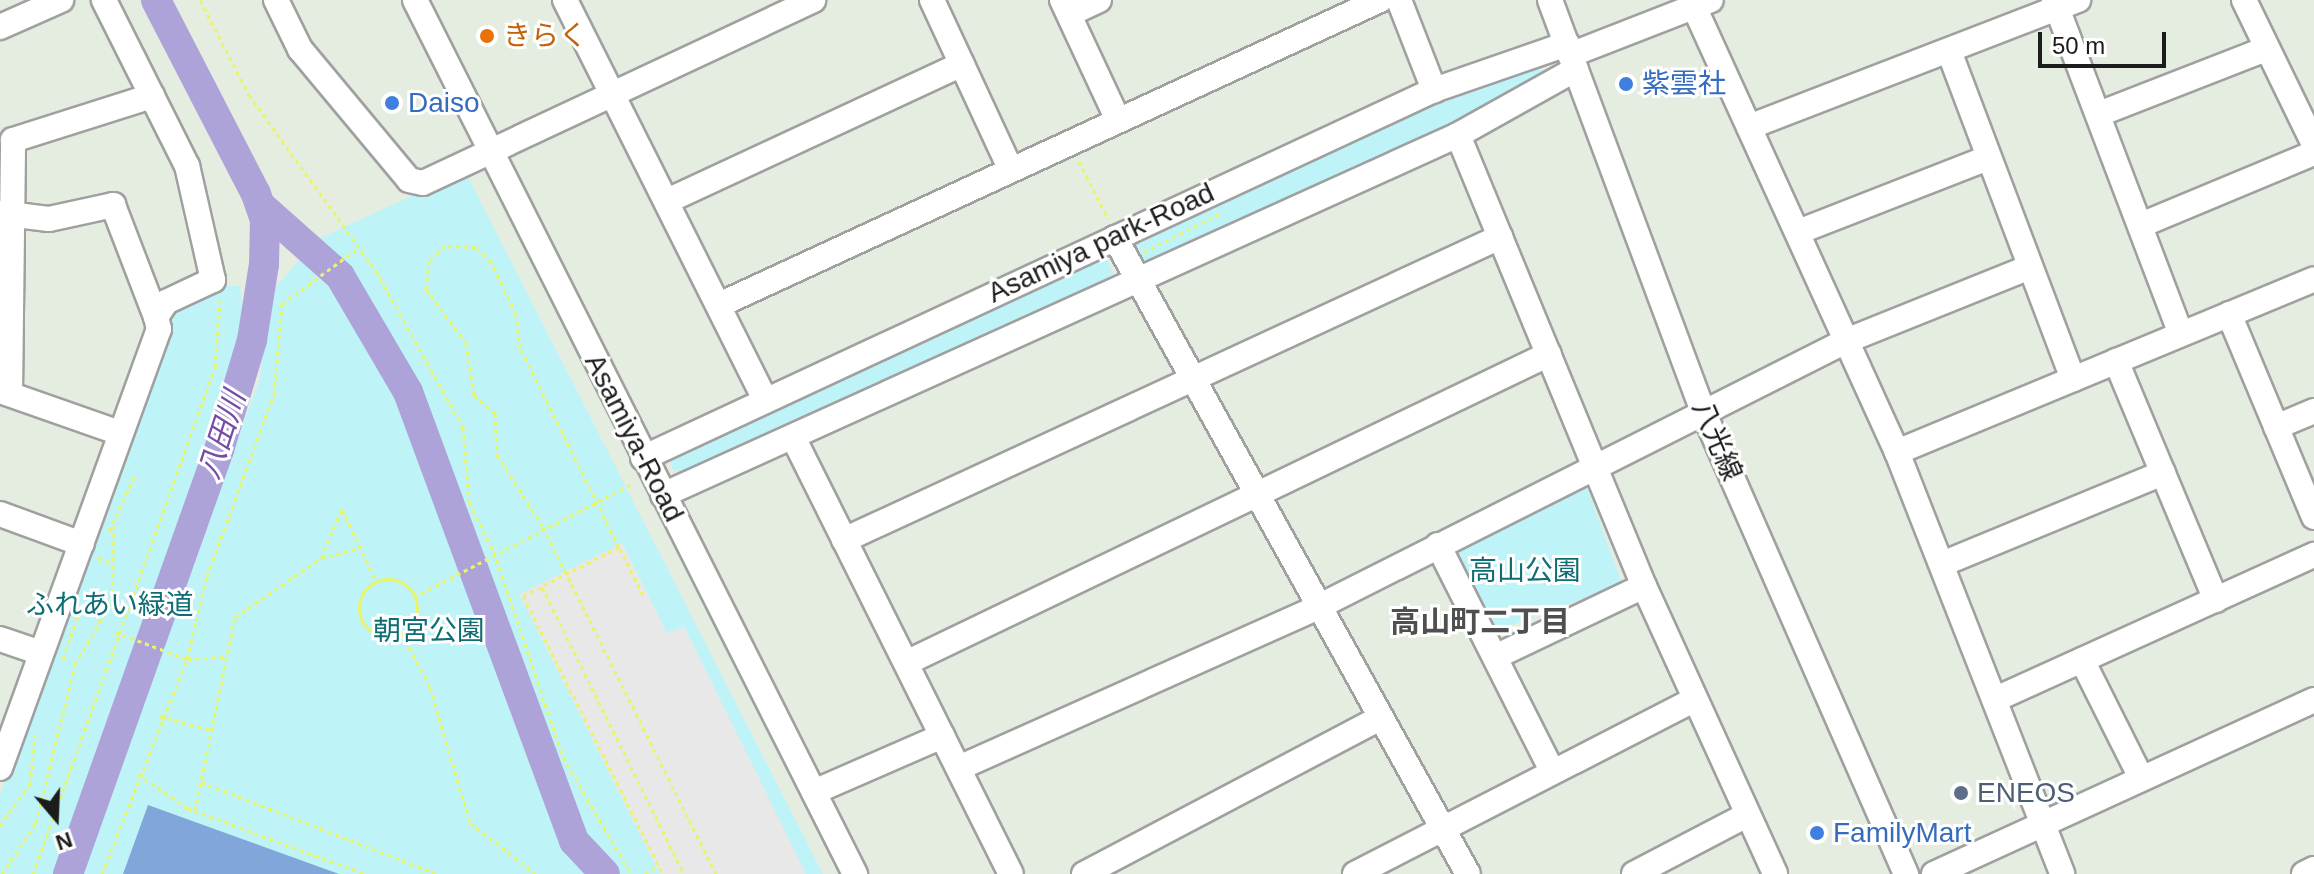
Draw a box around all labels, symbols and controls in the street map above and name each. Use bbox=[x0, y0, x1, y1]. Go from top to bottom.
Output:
scale bar bbox=[2042, 16, 2170, 66]
place label: きらく bbox=[503, 19, 587, 53]
marker: きらく bbox=[478, 27, 496, 45]
text: 50 m bbox=[2052, 32, 2105, 59]
place label: 紫雲社 bbox=[1642, 67, 1726, 101]
marker: 紫雲社 bbox=[1617, 75, 1635, 93]
place label: Daiso bbox=[408, 86, 480, 120]
marker: Daiso bbox=[383, 94, 401, 112]
street label: Asamiya park-Road bbox=[982, 176, 1220, 310]
street label: Asamiya-Road bbox=[577, 349, 691, 527]
water label: 八田川 bbox=[191, 387, 253, 483]
street label: 八光線 bbox=[1685, 396, 1749, 486]
park label: 高山公園 bbox=[1469, 554, 1581, 588]
park label: ふれあい緑道 bbox=[26, 588, 194, 622]
district label: 高山町二丁目 bbox=[1390, 604, 1570, 640]
park label: 朝宮公園 bbox=[373, 614, 485, 648]
place label: ENEOS bbox=[1977, 776, 2075, 810]
north arrow bbox=[16, 778, 96, 858]
marker: ENEOS bbox=[1952, 784, 1970, 802]
place label: FamilyMart bbox=[1833, 816, 1971, 850]
marker: FamilyMart bbox=[1808, 824, 1826, 842]
text: N bbox=[52, 827, 76, 856]

